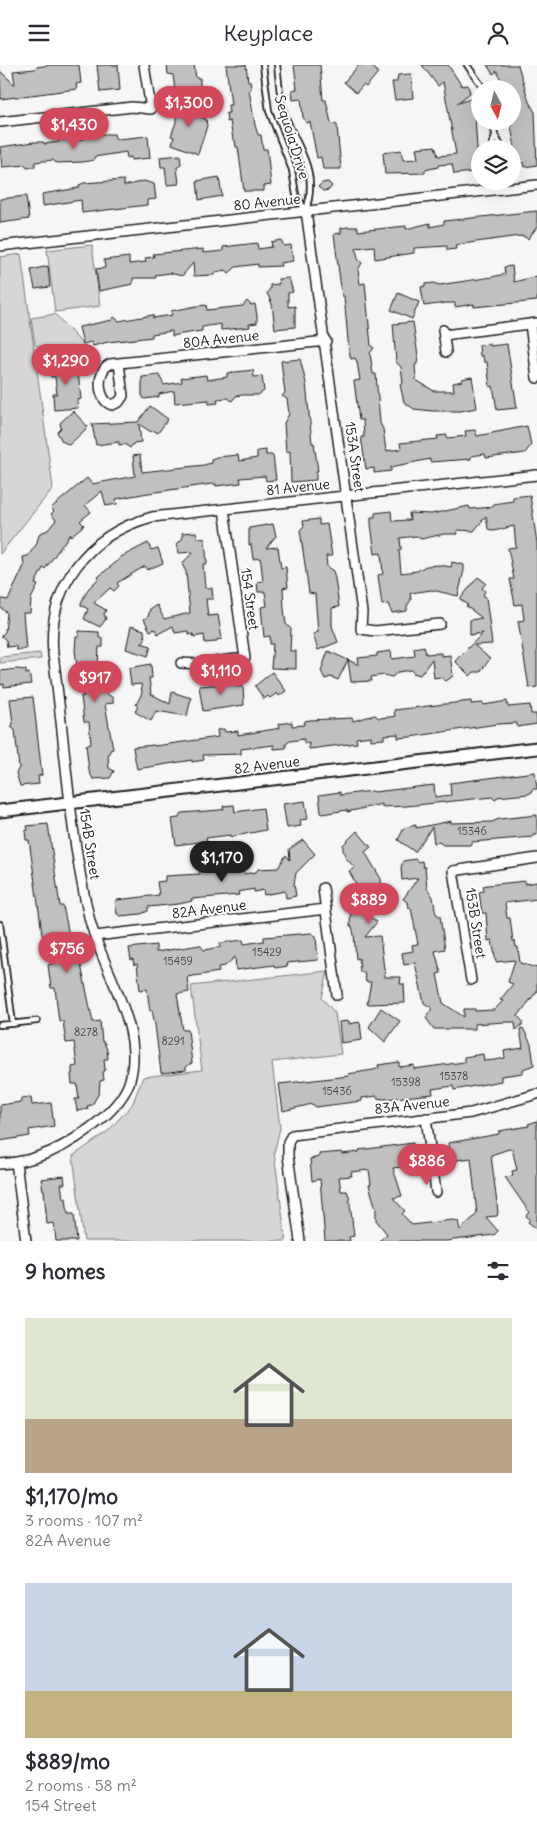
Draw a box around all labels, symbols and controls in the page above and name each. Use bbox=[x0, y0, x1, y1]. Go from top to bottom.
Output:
icon: menu bbox=[25, 19, 53, 47]
text: Keyplace bbox=[224, 19, 313, 47]
icon: person bbox=[484, 19, 512, 47]
north arrow bbox=[471, 80, 521, 130]
map controls bbox=[471, 80, 521, 190]
pin: $1,300 bbox=[148, 85, 230, 128]
text: $1,300 bbox=[165, 92, 213, 112]
street label: Sequoia Drive bbox=[271, 93, 313, 181]
pin: $1,430 bbox=[33, 107, 115, 150]
text: $1,430 bbox=[51, 114, 97, 134]
button: layers bbox=[471, 140, 521, 190]
street label: 80 Avenue bbox=[232, 190, 302, 214]
street label: 80A Avenue bbox=[182, 326, 260, 352]
pin: $1,290 bbox=[25, 343, 107, 386]
text: $1,290 bbox=[43, 350, 89, 370]
street label: 153A Street bbox=[341, 420, 369, 494]
street label: 81 Avenue bbox=[265, 475, 331, 499]
street label: 154 Street bbox=[237, 567, 263, 631]
pin: $1,110 bbox=[180, 653, 262, 696]
text: $1,110 bbox=[201, 660, 241, 680]
pin: $917 bbox=[65, 661, 125, 703]
text: $917 bbox=[79, 667, 111, 687]
street label: 82 Avenue bbox=[233, 752, 301, 778]
street label: 154B Street bbox=[76, 807, 105, 881]
house number: 15346 bbox=[457, 824, 487, 838]
pin: $1,170 bbox=[181, 841, 263, 883]
text: $1,170 bbox=[201, 847, 243, 867]
pin: $889 bbox=[339, 883, 399, 925]
street label: 153B Street bbox=[462, 886, 491, 960]
text: $889 bbox=[351, 889, 387, 909]
street label: 82A Avenue bbox=[171, 895, 247, 923]
pin: $756 bbox=[37, 931, 97, 974]
text: $756 bbox=[49, 938, 85, 958]
house number: 15429 bbox=[252, 945, 282, 959]
house number: 15459 bbox=[163, 954, 193, 968]
house number: 8278 bbox=[74, 1025, 98, 1039]
house number: 8291 bbox=[161, 1034, 185, 1048]
house number: 15378 bbox=[440, 1069, 468, 1083]
house number: 15398 bbox=[391, 1075, 421, 1089]
house number: 15436 bbox=[322, 1084, 352, 1098]
street label: 83A Avenue bbox=[374, 1092, 450, 1118]
pin: $886 bbox=[397, 1143, 457, 1186]
text: $886 bbox=[409, 1150, 445, 1170]
icon: filters bbox=[484, 1257, 512, 1285]
text: 9 homes bbox=[25, 1258, 105, 1285]
icon: home bbox=[224, 1350, 314, 1440]
text: $1,170/mo bbox=[25, 1483, 118, 1510]
text: 3 rooms · 107 m² bbox=[25, 1510, 143, 1530]
text: 82A Avenue bbox=[25, 1530, 111, 1550]
icon: home bbox=[224, 1615, 314, 1705]
text: $889/mo bbox=[25, 1748, 110, 1775]
text: 2 rooms · 58 m² bbox=[25, 1775, 137, 1795]
text: 154 Street bbox=[25, 1795, 96, 1815]

